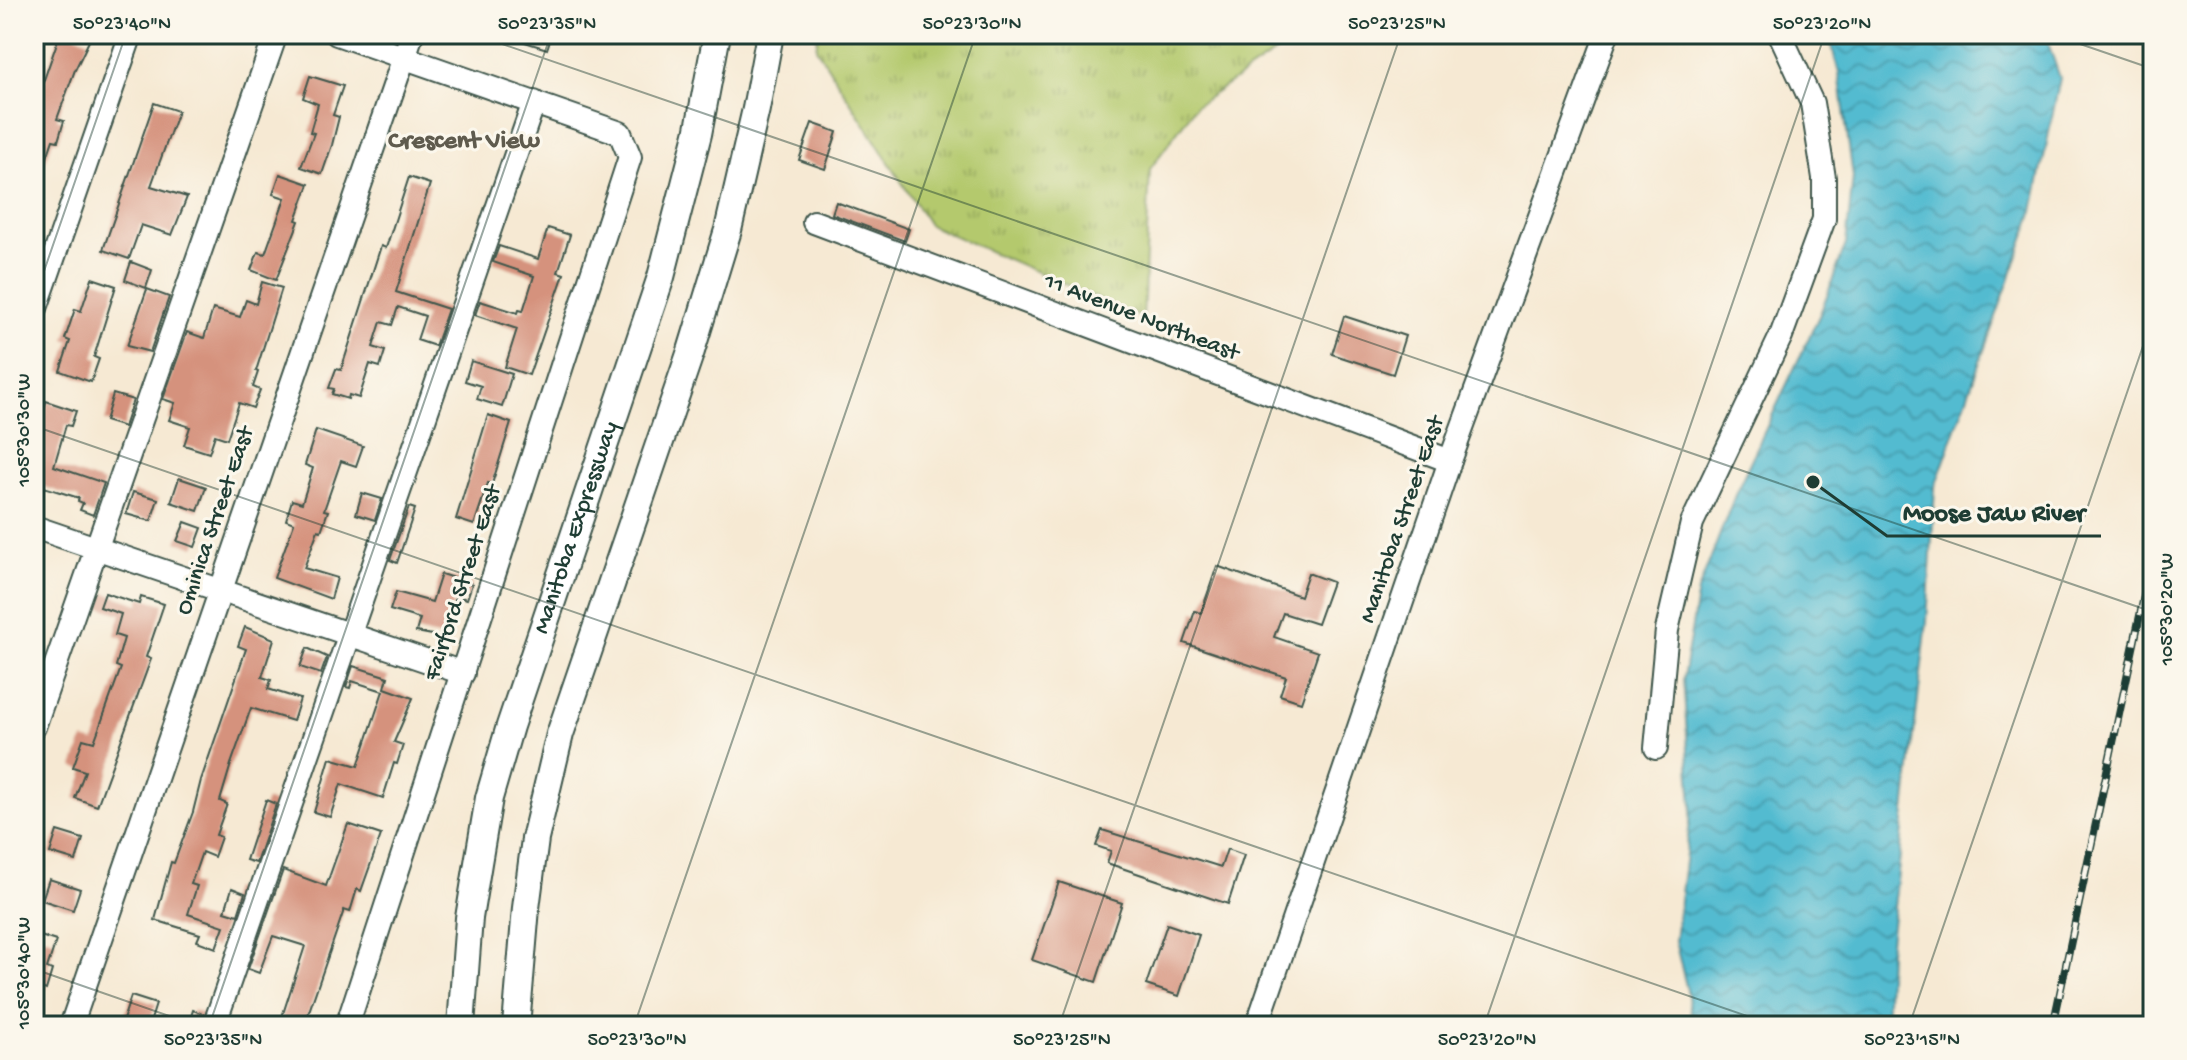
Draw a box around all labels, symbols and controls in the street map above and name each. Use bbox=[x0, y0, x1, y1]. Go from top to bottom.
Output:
text: 50°23'40"N bbox=[73, 14, 171, 37]
text: 50°23'35"N bbox=[498, 14, 596, 37]
text: 50°23'30"N bbox=[922, 14, 1022, 37]
text: 50°23'25"N bbox=[1348, 14, 1446, 37]
text: 50°23'20"N bbox=[1773, 14, 1871, 37]
district label: Crescent View bbox=[388, 127, 541, 158]
street label: 11 Avenue Northeast bbox=[1038, 267, 1245, 369]
text: 105°30'30"W bbox=[14, 374, 37, 487]
street label: Manitoba Street East bbox=[1354, 411, 1453, 627]
street label: Manitoba Expressway bbox=[527, 418, 626, 638]
street label: Ominica Street East bbox=[170, 421, 263, 619]
street label: Fairford Street East bbox=[418, 479, 510, 685]
callout: Moose Jaw River bbox=[1887, 486, 2101, 536]
text: Moose Jaw River bbox=[1903, 500, 2088, 531]
text: 105°30'20"W bbox=[2157, 553, 2180, 666]
text: 105°30'40"W bbox=[14, 917, 37, 1030]
text: 50°23'35"N bbox=[164, 1030, 262, 1053]
text: 50°23'30"N bbox=[587, 1030, 687, 1053]
text: 50°23'25"N bbox=[1013, 1030, 1111, 1053]
text: 50°23'20"N bbox=[1438, 1030, 1536, 1053]
text: 50°23'15"N bbox=[1864, 1030, 1960, 1053]

